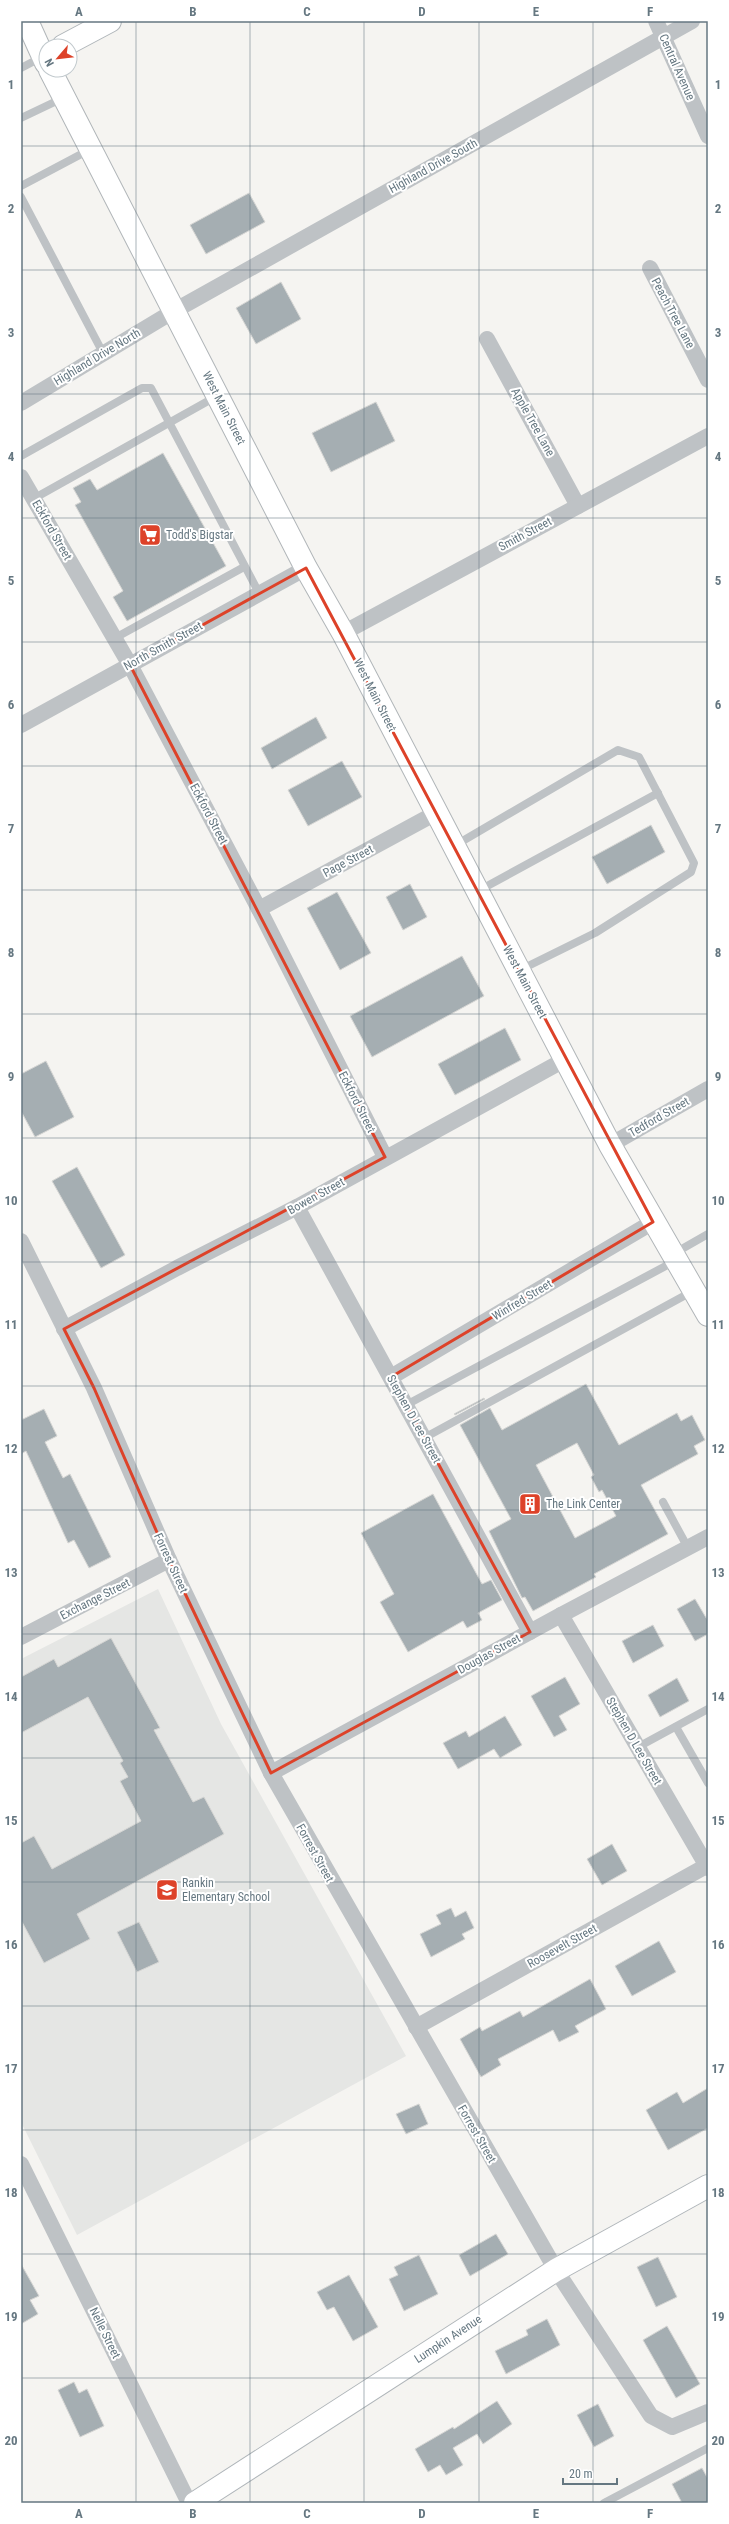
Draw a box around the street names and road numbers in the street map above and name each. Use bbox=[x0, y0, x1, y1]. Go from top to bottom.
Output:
street label: Central Avenue bbox=[656, 32, 698, 103]
street label: Highland Drive South bbox=[386, 136, 480, 196]
street label: Peach Tree Lane bbox=[648, 275, 698, 351]
street label: Highland Drive North bbox=[51, 326, 143, 388]
street label: West Main Street bbox=[199, 369, 249, 447]
street label: Apple Tree Lane bbox=[508, 385, 558, 459]
street label: Eckford Street bbox=[29, 497, 75, 563]
street label: Smith Street bbox=[496, 514, 554, 554]
street label: North Smith Street bbox=[121, 618, 205, 673]
street label: West Main Street bbox=[350, 656, 400, 734]
street label: Eckford Street bbox=[187, 781, 231, 847]
street label: Page Street bbox=[321, 842, 376, 880]
street label: West Main Street bbox=[500, 943, 550, 1021]
street label: Eckford Street bbox=[336, 1069, 379, 1135]
street label: Tedford Street bbox=[626, 1094, 692, 1140]
street label: Bowen Street bbox=[285, 1174, 347, 1217]
street label: Winfred Street bbox=[489, 1276, 555, 1323]
street label: Stephen D Lee Street bbox=[384, 1372, 444, 1466]
street label: Forrest Street bbox=[151, 1531, 191, 1596]
street label: Exchange Street bbox=[58, 1575, 133, 1623]
street label: Douglas Street bbox=[455, 1631, 523, 1677]
street label: Stephen D Lee Street bbox=[603, 1695, 665, 1788]
street label: Forrest Street bbox=[293, 1821, 337, 1885]
street label: Roosevelt Street bbox=[525, 1921, 600, 1971]
street label: Forrest Street bbox=[455, 2103, 499, 2166]
street label: Nelle Street bbox=[87, 2305, 124, 2361]
street label: Lumpkin Avenue bbox=[412, 2312, 485, 2366]

